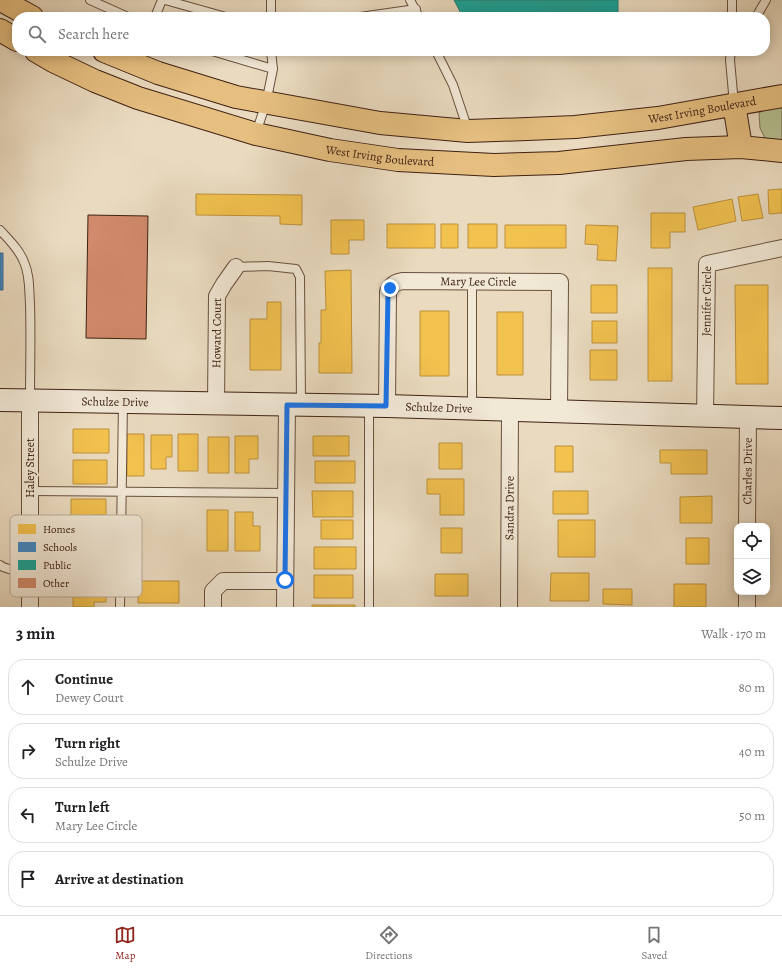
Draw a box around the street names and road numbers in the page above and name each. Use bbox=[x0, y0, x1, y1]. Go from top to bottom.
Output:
street label: West Irving Boulevard bbox=[646, 93, 758, 127]
street label: West Irving Boulevard bbox=[324, 141, 435, 170]
street label: Jennifer Circle bbox=[698, 266, 715, 336]
street label: Mary Lee Circle bbox=[440, 273, 516, 290]
street label: Howard Court bbox=[208, 298, 225, 368]
street label: Schulze Drive bbox=[81, 393, 149, 410]
street label: Schulze Drive bbox=[405, 399, 473, 417]
street label: Haley Street bbox=[22, 438, 38, 498]
street label: Charles Drive bbox=[739, 438, 756, 504]
street label: Sandra Drive bbox=[501, 476, 518, 540]

